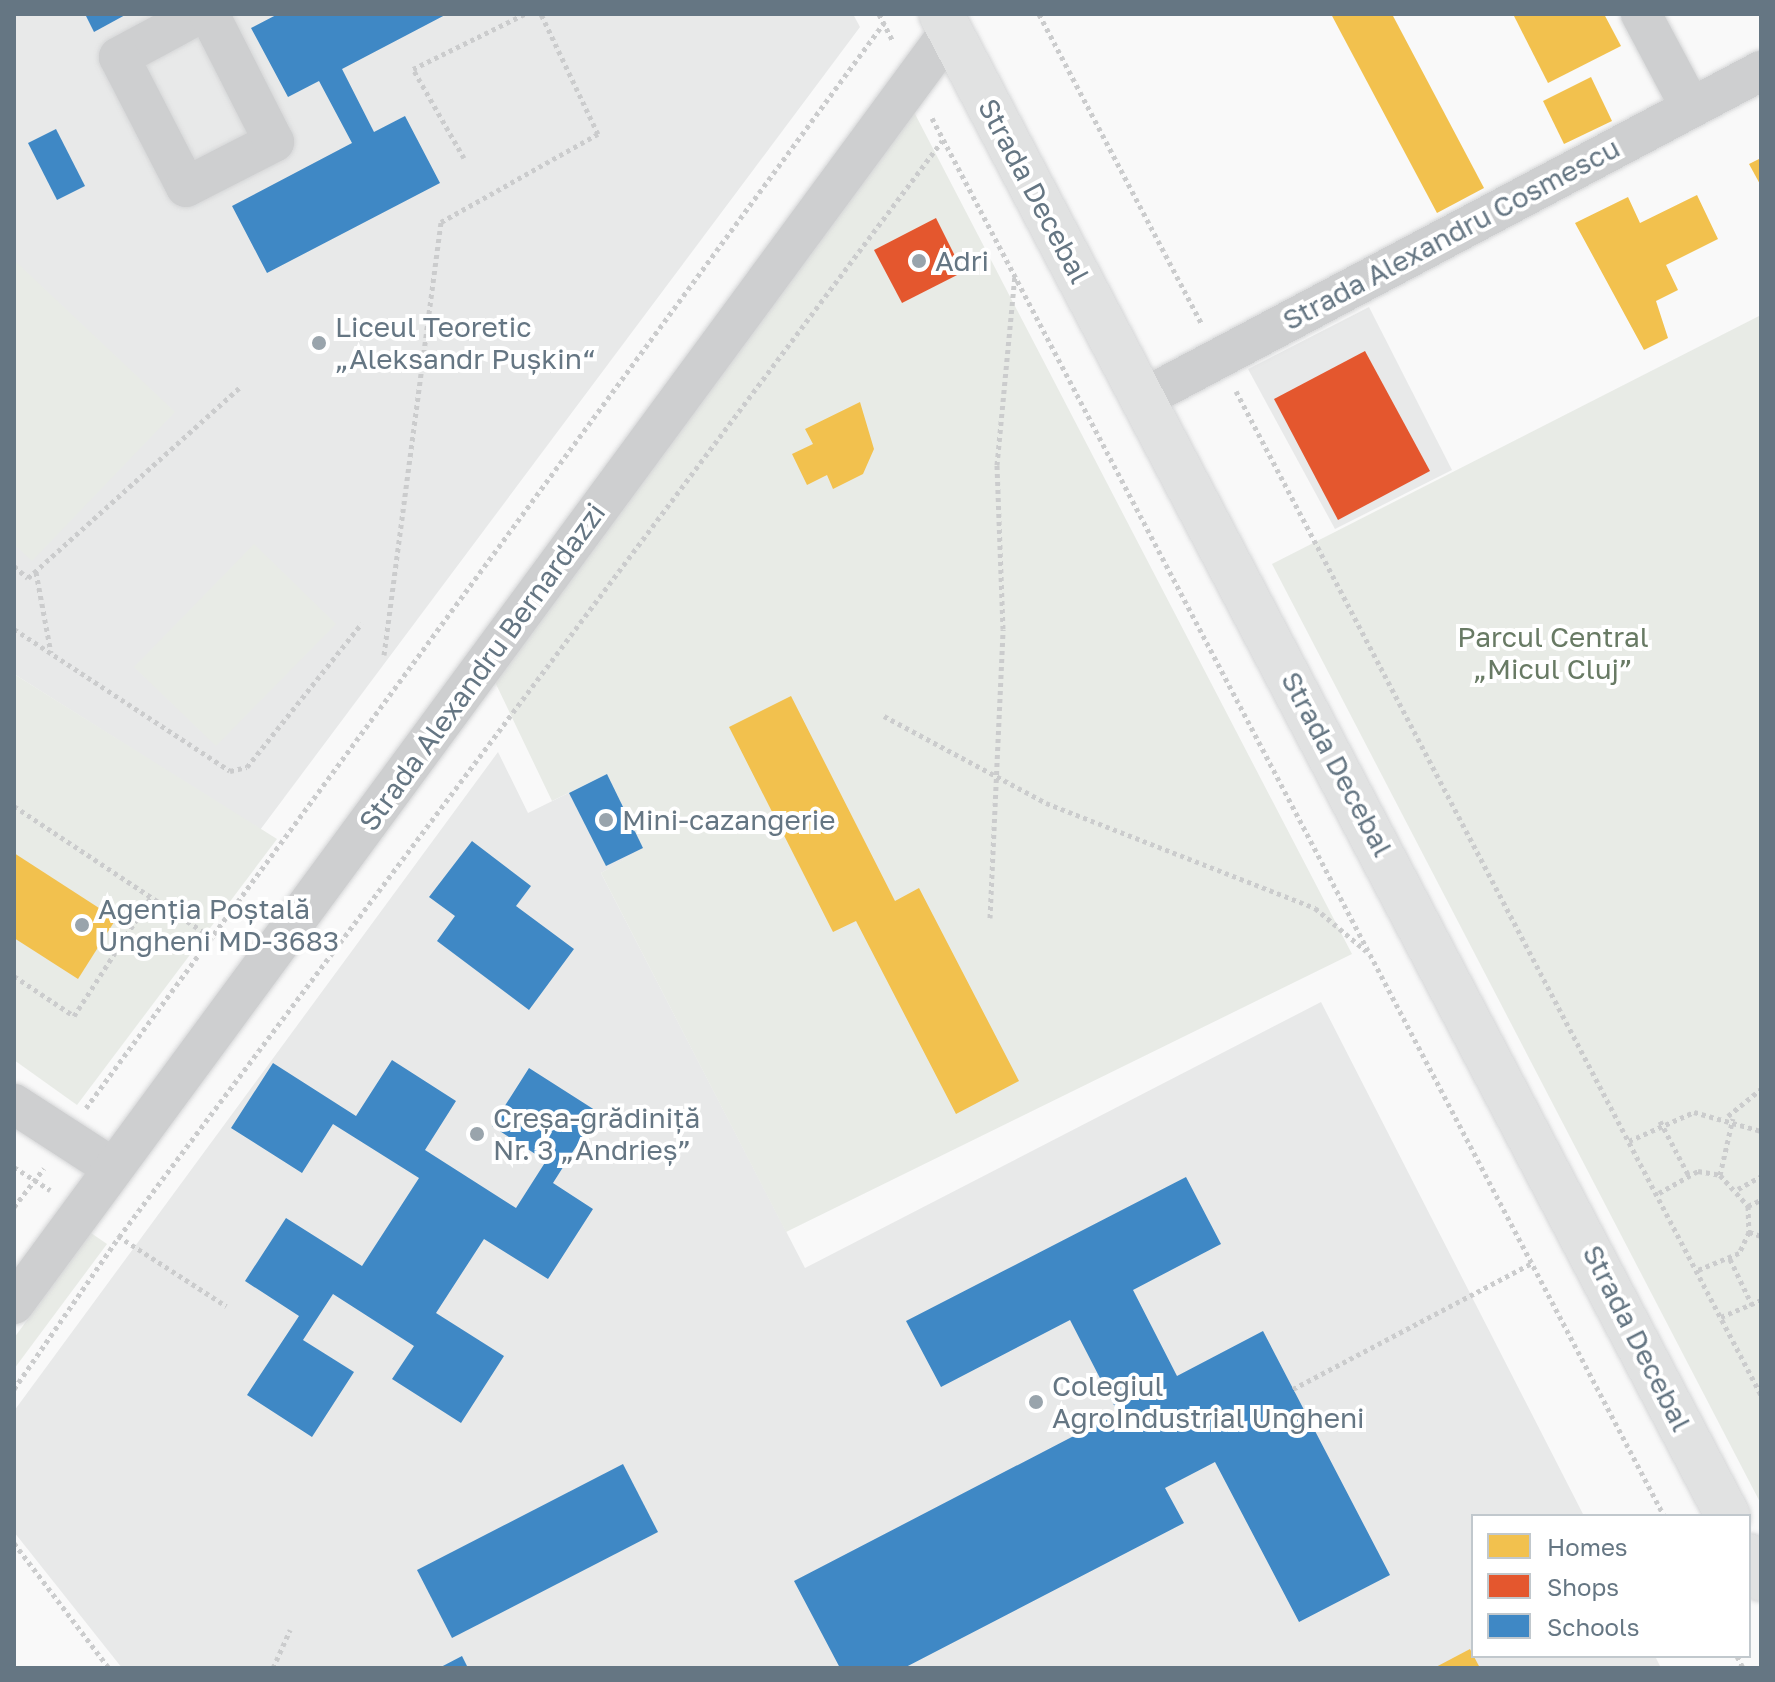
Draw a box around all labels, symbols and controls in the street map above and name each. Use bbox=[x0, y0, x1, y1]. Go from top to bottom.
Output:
street label: Strada Decebal bbox=[971, 93, 1097, 289]
street label: Strada Alexandru Cosmescu bbox=[1277, 131, 1625, 337]
place label: Adri bbox=[935, 244, 989, 278]
marker: Adri bbox=[910, 252, 928, 270]
place label: Liceul Teoretic „Aleksandr Pușkin“ bbox=[335, 310, 595, 376]
marker: Liceul Teoretic „Aleksandr Pușkin“ bbox=[310, 334, 328, 352]
street label: Strada Alexandru Bernardazzi bbox=[352, 497, 612, 837]
park label: Parcul Central „Micul Cluj” bbox=[1457, 620, 1649, 686]
street label: Strada Decebal bbox=[1274, 666, 1400, 862]
place label: Mini-cazangerie bbox=[622, 803, 835, 837]
marker: Mini-cazangerie bbox=[597, 811, 615, 829]
place label: Agenția Poștală Ungheni MD-3683 bbox=[98, 892, 339, 958]
marker: Agenția Poștală Ungheni MD-3683 bbox=[73, 916, 91, 934]
place label: Creșa-grădiniță Nr. 3 „Andrieș” bbox=[493, 1101, 700, 1167]
marker: Creșa-grădiniță Nr. 3 „Andrieș” bbox=[468, 1125, 486, 1143]
street label: Strada Decebal bbox=[1576, 1239, 1698, 1437]
place label: Colegiul AgroIndustrial Ungheni bbox=[1052, 1369, 1365, 1435]
marker: Colegiul AgroIndustrial Ungheni bbox=[1027, 1393, 1045, 1411]
legend bbox=[1471, 1514, 1751, 1658]
text: Homes bbox=[1547, 1532, 1628, 1561]
text: Shops bbox=[1547, 1572, 1619, 1601]
text: Schools bbox=[1547, 1612, 1639, 1641]

